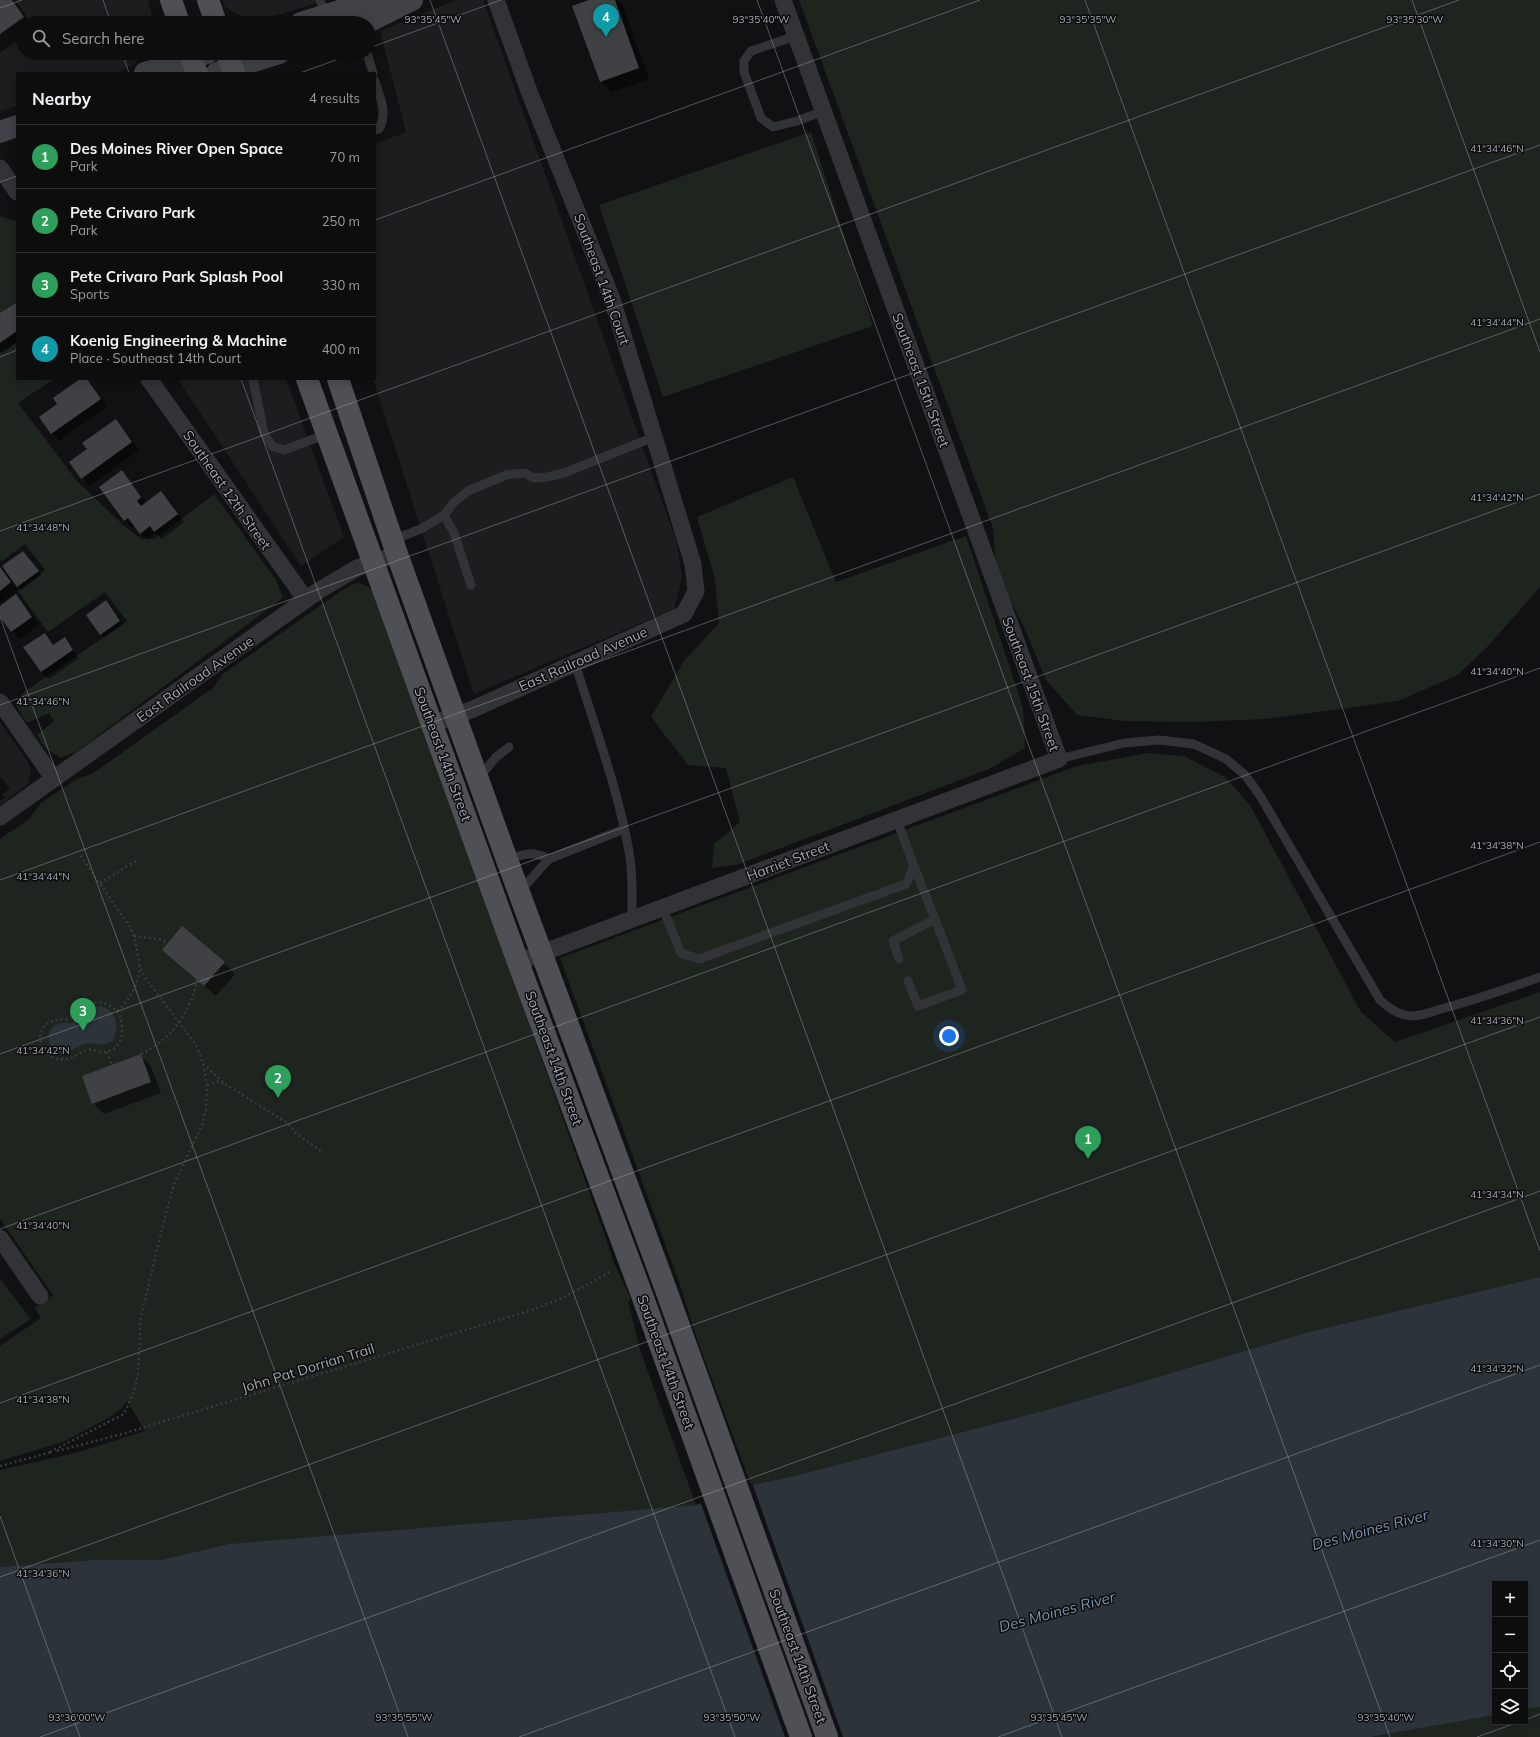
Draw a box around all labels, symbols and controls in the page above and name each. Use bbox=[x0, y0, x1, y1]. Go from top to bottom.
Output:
pin: 4 bbox=[593, 4, 619, 37]
text: 93°35'45"W bbox=[405, 13, 461, 26]
text: 93°35'40"W bbox=[733, 13, 789, 26]
text: 93°35'35"W bbox=[1060, 13, 1116, 26]
text: 93°35'30"W bbox=[1387, 13, 1443, 26]
search box bbox=[16, 16, 376, 60]
icon: search bbox=[30, 27, 52, 49]
text: Search here bbox=[62, 29, 144, 48]
text: Nearby bbox=[32, 88, 91, 109]
text: 4 results bbox=[309, 90, 360, 106]
text: Des Moines River Open Space bbox=[70, 139, 283, 158]
text: 41°34'46"N bbox=[1470, 142, 1524, 155]
text: 1 bbox=[41, 149, 49, 165]
text: 70 m bbox=[330, 149, 360, 165]
text: Park bbox=[70, 158, 97, 174]
text: Pete Crivaro Park bbox=[70, 203, 195, 222]
street label: Southeast 14th Court bbox=[570, 211, 634, 347]
text: 2 bbox=[41, 213, 49, 229]
text: 250 m bbox=[322, 213, 360, 229]
text: Park bbox=[70, 222, 97, 238]
text: Pete Crivaro Park Splash Pool bbox=[70, 267, 283, 286]
text: 3 bbox=[41, 277, 49, 293]
text: 330 m bbox=[322, 277, 360, 293]
text: Sports bbox=[70, 286, 109, 302]
street label: Southeast 15th Street bbox=[888, 310, 954, 450]
text: 41°34'44"N bbox=[1470, 316, 1524, 329]
text: Koenig Engineering & Machine bbox=[70, 331, 287, 350]
text: 4 bbox=[41, 341, 49, 357]
text: 400 m bbox=[322, 341, 360, 357]
text: Place · Southeast 14th Court bbox=[70, 350, 241, 366]
street label: Southeast 12th Street bbox=[179, 427, 275, 553]
text: 41°34'42"N bbox=[1470, 491, 1524, 504]
text: 41°34'48"N bbox=[16, 521, 70, 534]
street label: Southeast 15th Street bbox=[998, 614, 1064, 754]
street label: East Railroad Avenue bbox=[516, 623, 650, 695]
street label: East Railroad Avenue bbox=[133, 632, 257, 726]
text: 41°34'40"N bbox=[1470, 665, 1524, 678]
street label: Southeast 14th Street bbox=[410, 684, 476, 824]
text: 41°34'46"N bbox=[16, 695, 70, 708]
street label: Harriet Street bbox=[744, 837, 832, 885]
text: 41°34'38"N bbox=[1470, 839, 1524, 852]
text: 41°34'44"N bbox=[16, 870, 70, 883]
street label: Southeast 14th Street bbox=[521, 988, 587, 1128]
pin: 3 bbox=[70, 998, 96, 1031]
text: 41°34'36"N bbox=[1470, 1014, 1524, 1027]
your location bbox=[939, 1026, 959, 1046]
text: 41°34'42"N bbox=[16, 1044, 70, 1057]
pin: 2 bbox=[265, 1065, 291, 1098]
pin: 1 bbox=[1075, 1126, 1101, 1159]
text: 41°34'34"N bbox=[1470, 1188, 1524, 1201]
text: 41°34'40"N bbox=[16, 1219, 70, 1232]
street label: Southeast 14th Street bbox=[633, 1292, 699, 1432]
street label: John Pat Dorrian Trail bbox=[239, 1339, 377, 1397]
text: 41°34'32"N bbox=[1470, 1362, 1524, 1375]
text: 41°34'38"N bbox=[16, 1393, 70, 1406]
water label: Des Moines River bbox=[1310, 1505, 1431, 1554]
text: 41°34'30"N bbox=[1470, 1537, 1524, 1550]
text: 41°34'36"N bbox=[16, 1567, 70, 1580]
map controls bbox=[1492, 1581, 1528, 1725]
button: + bbox=[1492, 1581, 1528, 1617]
street label: Southeast 14th Street bbox=[765, 1586, 831, 1726]
water label: Des Moines River bbox=[997, 1587, 1118, 1636]
button: − bbox=[1492, 1617, 1528, 1653]
button: locate bbox=[1492, 1653, 1528, 1689]
button: layers bbox=[1492, 1689, 1528, 1725]
text: 93°36'00"W bbox=[49, 1711, 105, 1724]
text: 93°35'55"W bbox=[376, 1711, 432, 1724]
text: 93°35'50"W bbox=[704, 1711, 760, 1724]
text: 93°35'45"W bbox=[1031, 1711, 1087, 1724]
text: 93°35'40"W bbox=[1358, 1711, 1414, 1724]

